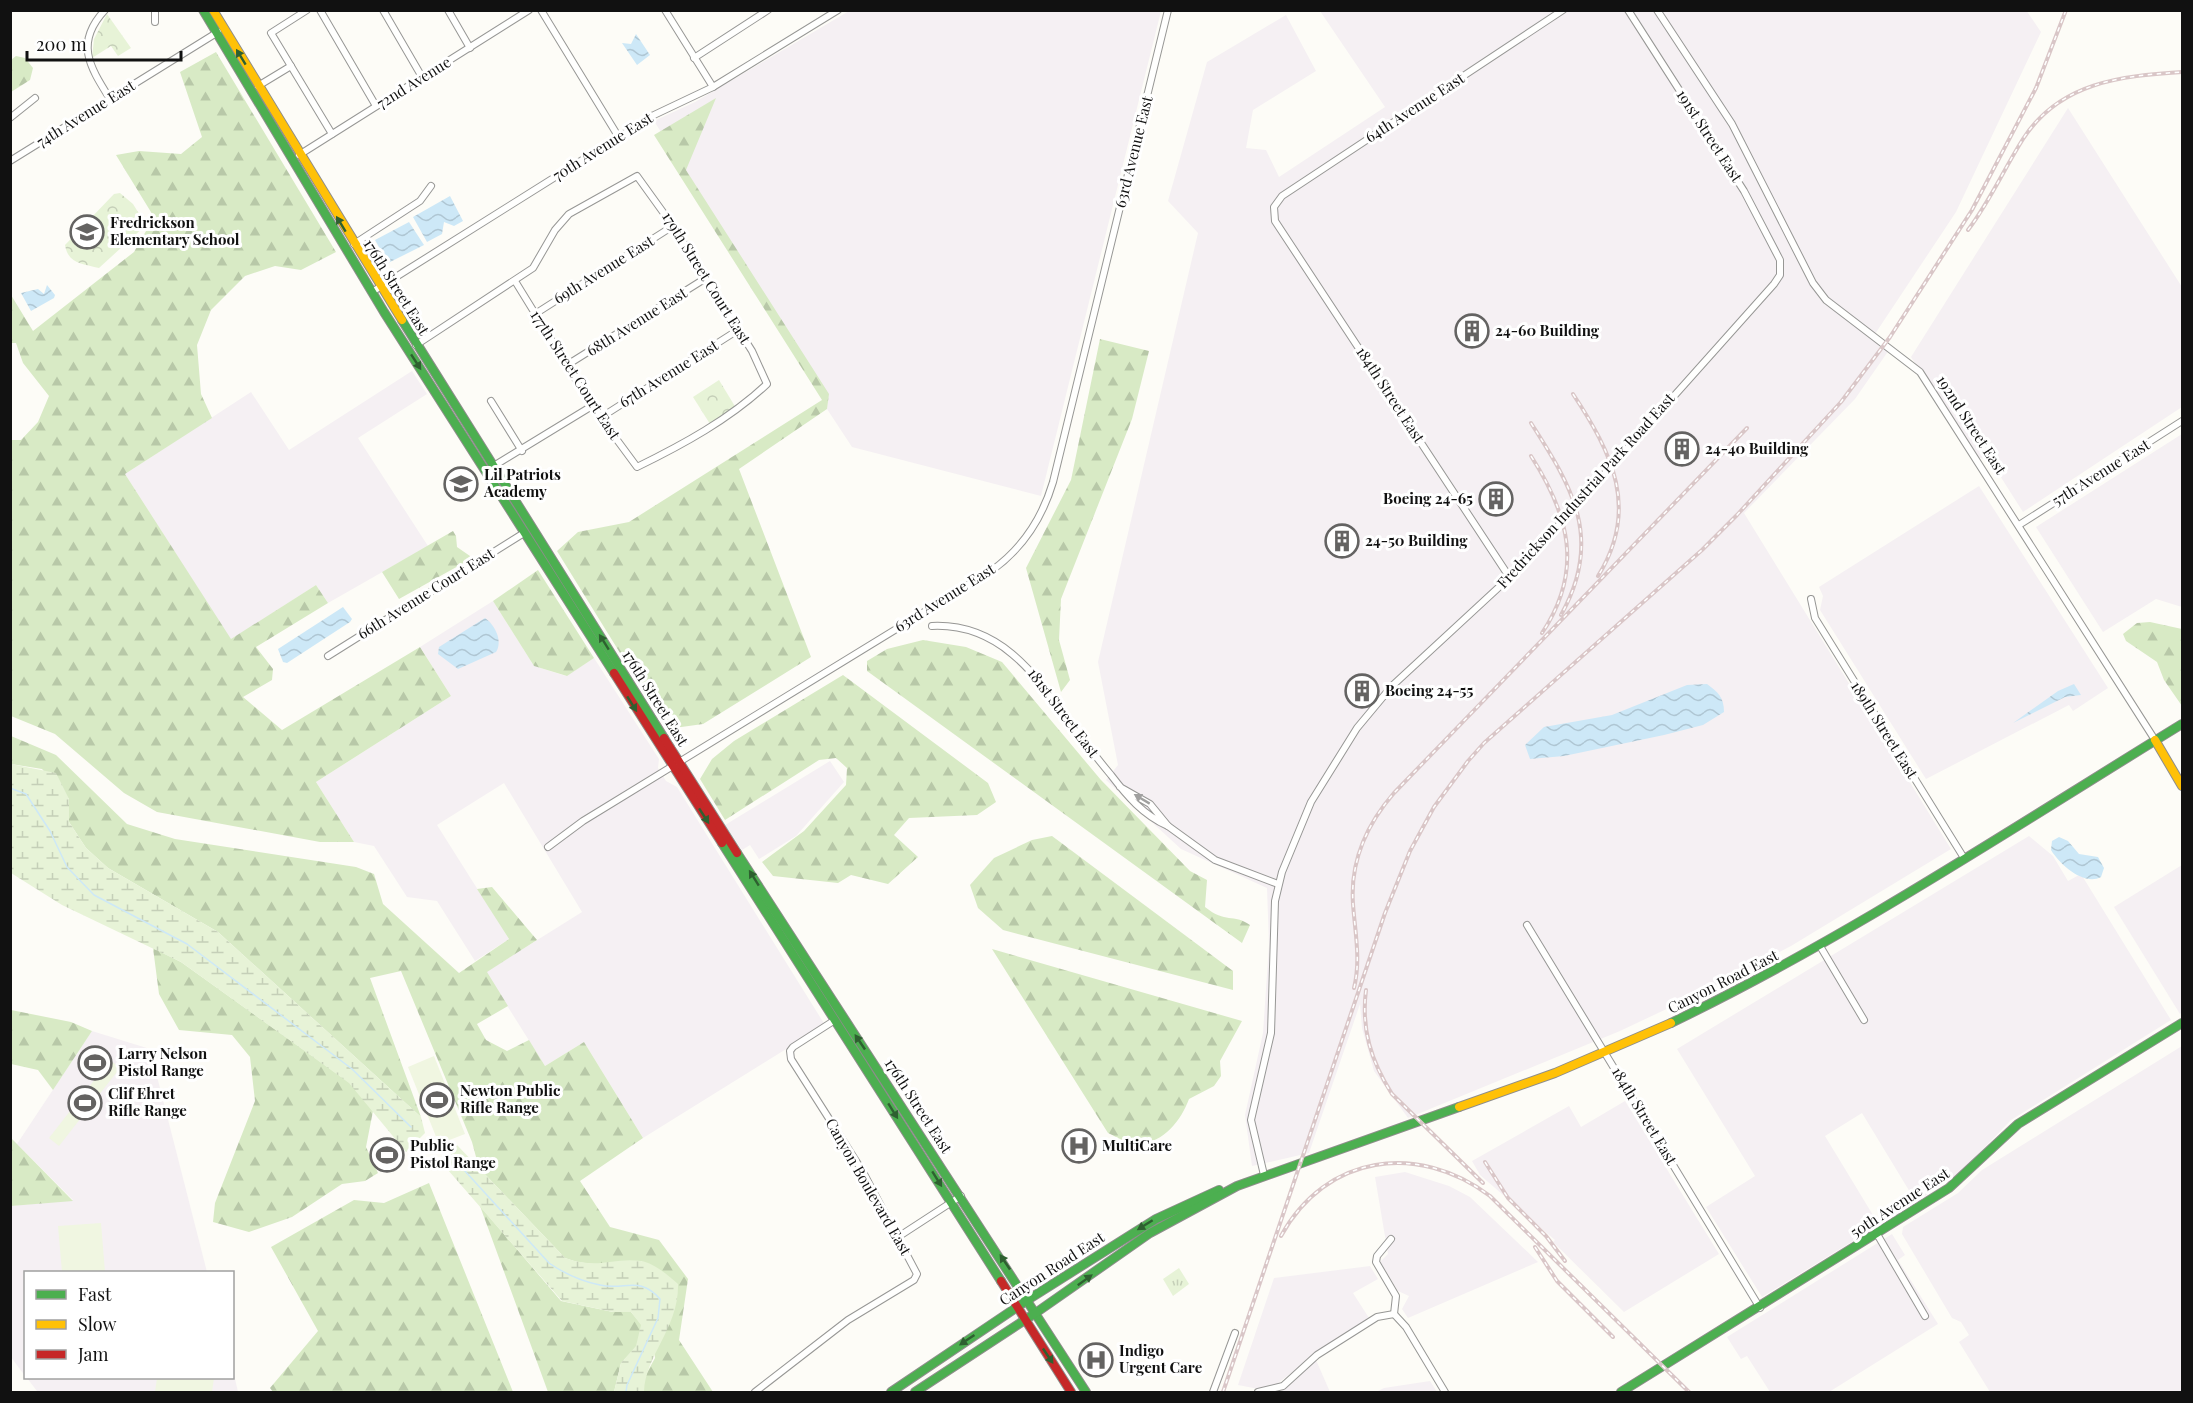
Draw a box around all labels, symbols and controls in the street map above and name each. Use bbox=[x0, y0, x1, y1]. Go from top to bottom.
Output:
scale bar bbox=[27, 24, 182, 62]
text: 200 m bbox=[36, 32, 87, 56]
one-way arrow bbox=[235, 49, 246, 65]
street label: 72nd Avenue bbox=[373, 52, 454, 113]
street label: 64th Avenue East bbox=[1361, 67, 1468, 147]
street label: 74th Avenue East bbox=[33, 75, 139, 151]
street label: 191st Street East bbox=[1672, 85, 1748, 186]
street label: 63rd Avenue East bbox=[1109, 93, 1157, 210]
street label: 70th Avenue East bbox=[549, 107, 657, 185]
street label: 179th Street Court East bbox=[658, 208, 756, 348]
place label: Fredrickson Elementary School bbox=[110, 212, 240, 249]
school or university icon: Fredrickson Elementary School bbox=[69, 214, 105, 250]
one-way arrow bbox=[336, 215, 346, 232]
street label: 69th Avenue East bbox=[550, 230, 658, 308]
street label: 176th Street East bbox=[359, 235, 435, 339]
street label: 68th Avenue East bbox=[583, 282, 691, 360]
street label: 177th Street Court East bbox=[526, 306, 626, 444]
building icon: 24-60 Building bbox=[1454, 313, 1490, 349]
place label: 24-60 Building bbox=[1495, 320, 1600, 340]
street label: 67th Avenue East bbox=[615, 334, 722, 412]
street label: 184th Street East bbox=[1352, 342, 1430, 447]
one-way arrow bbox=[410, 354, 421, 370]
street label: 192nd Street East bbox=[1932, 371, 2012, 478]
street label: Fredrickson Industrial Park Road East bbox=[1492, 388, 1679, 592]
building icon: 24-40 Building bbox=[1664, 431, 1700, 467]
street label: 57th Avenue East bbox=[2048, 434, 2154, 510]
place label: 24-40 Building bbox=[1705, 438, 1809, 458]
place label: Lil Patriots Academy bbox=[483, 464, 561, 501]
school or university icon: Lil Patriots Academy bbox=[443, 466, 479, 502]
building icon: Boeing 24-65 bbox=[1478, 481, 1514, 517]
place label: Boeing 24-65 bbox=[1383, 488, 1473, 508]
building icon: 24-50 Building bbox=[1324, 523, 1360, 559]
place label: 24-50 Building bbox=[1365, 530, 1468, 550]
street label: 66th Avenue Court East bbox=[353, 543, 498, 643]
street label: 63rd Avenue East bbox=[891, 558, 999, 636]
one-way arrow bbox=[599, 634, 610, 651]
street label: 176th Street East bbox=[618, 646, 694, 750]
street label: 181st Street East bbox=[1024, 664, 1104, 762]
building icon: Boeing 24-55 bbox=[1344, 673, 1380, 709]
street label: 189th Street East bbox=[1847, 677, 1923, 783]
place label: Boeing 24-55 bbox=[1385, 680, 1473, 700]
one-way arrow bbox=[627, 696, 638, 712]
one-way arrow bbox=[1134, 794, 1150, 805]
one-way arrow bbox=[698, 808, 709, 824]
one-way arrow bbox=[749, 870, 760, 886]
street label: Canyon Road East bbox=[1664, 944, 1782, 1018]
one-way arrow bbox=[854, 1033, 865, 1050]
place label: Larry Nelson Pistol Range bbox=[118, 1043, 208, 1080]
sports icon: Larry Nelson Pistol Range bbox=[77, 1045, 113, 1081]
street label: 176th Street East bbox=[881, 1054, 957, 1157]
street label: 184th Street East bbox=[1608, 1063, 1682, 1169]
place label: Newton Public Rifle Range bbox=[460, 1080, 561, 1117]
sports icon: Newton Public Rifle Range bbox=[419, 1082, 455, 1118]
place label: Clif Ehret Rifle Range bbox=[108, 1083, 187, 1120]
sports icon: Clif Ehret Rifle Range bbox=[67, 1085, 103, 1121]
one-way arrow bbox=[888, 1103, 899, 1119]
street label: Canyon Boulevard East bbox=[821, 1114, 917, 1259]
hospital icon: MultiCare bbox=[1061, 1128, 1097, 1164]
place label: Public Pistol Range bbox=[410, 1135, 496, 1172]
place label: MultiCare bbox=[1102, 1135, 1172, 1155]
sports icon: Public Pistol Range bbox=[369, 1137, 405, 1173]
street label: 50th Avenue East bbox=[1846, 1162, 1953, 1242]
one-way arrow bbox=[931, 1171, 942, 1187]
one-way arrow bbox=[1137, 1220, 1153, 1231]
street label: Canyon Road East bbox=[995, 1226, 1108, 1310]
one-way arrow bbox=[999, 1254, 1010, 1270]
legend bbox=[24, 1271, 234, 1379]
one-way arrow bbox=[1078, 1274, 1093, 1286]
text: Fast bbox=[78, 1282, 112, 1306]
text: Slow bbox=[78, 1312, 116, 1336]
one-way arrow bbox=[959, 1334, 975, 1345]
place label: Indigo Urgent Care bbox=[1119, 1340, 1203, 1377]
text: Jam bbox=[77, 1342, 108, 1366]
hospital icon: Indigo Urgent Care bbox=[1078, 1342, 1114, 1378]
one-way arrow bbox=[1042, 1348, 1054, 1364]

